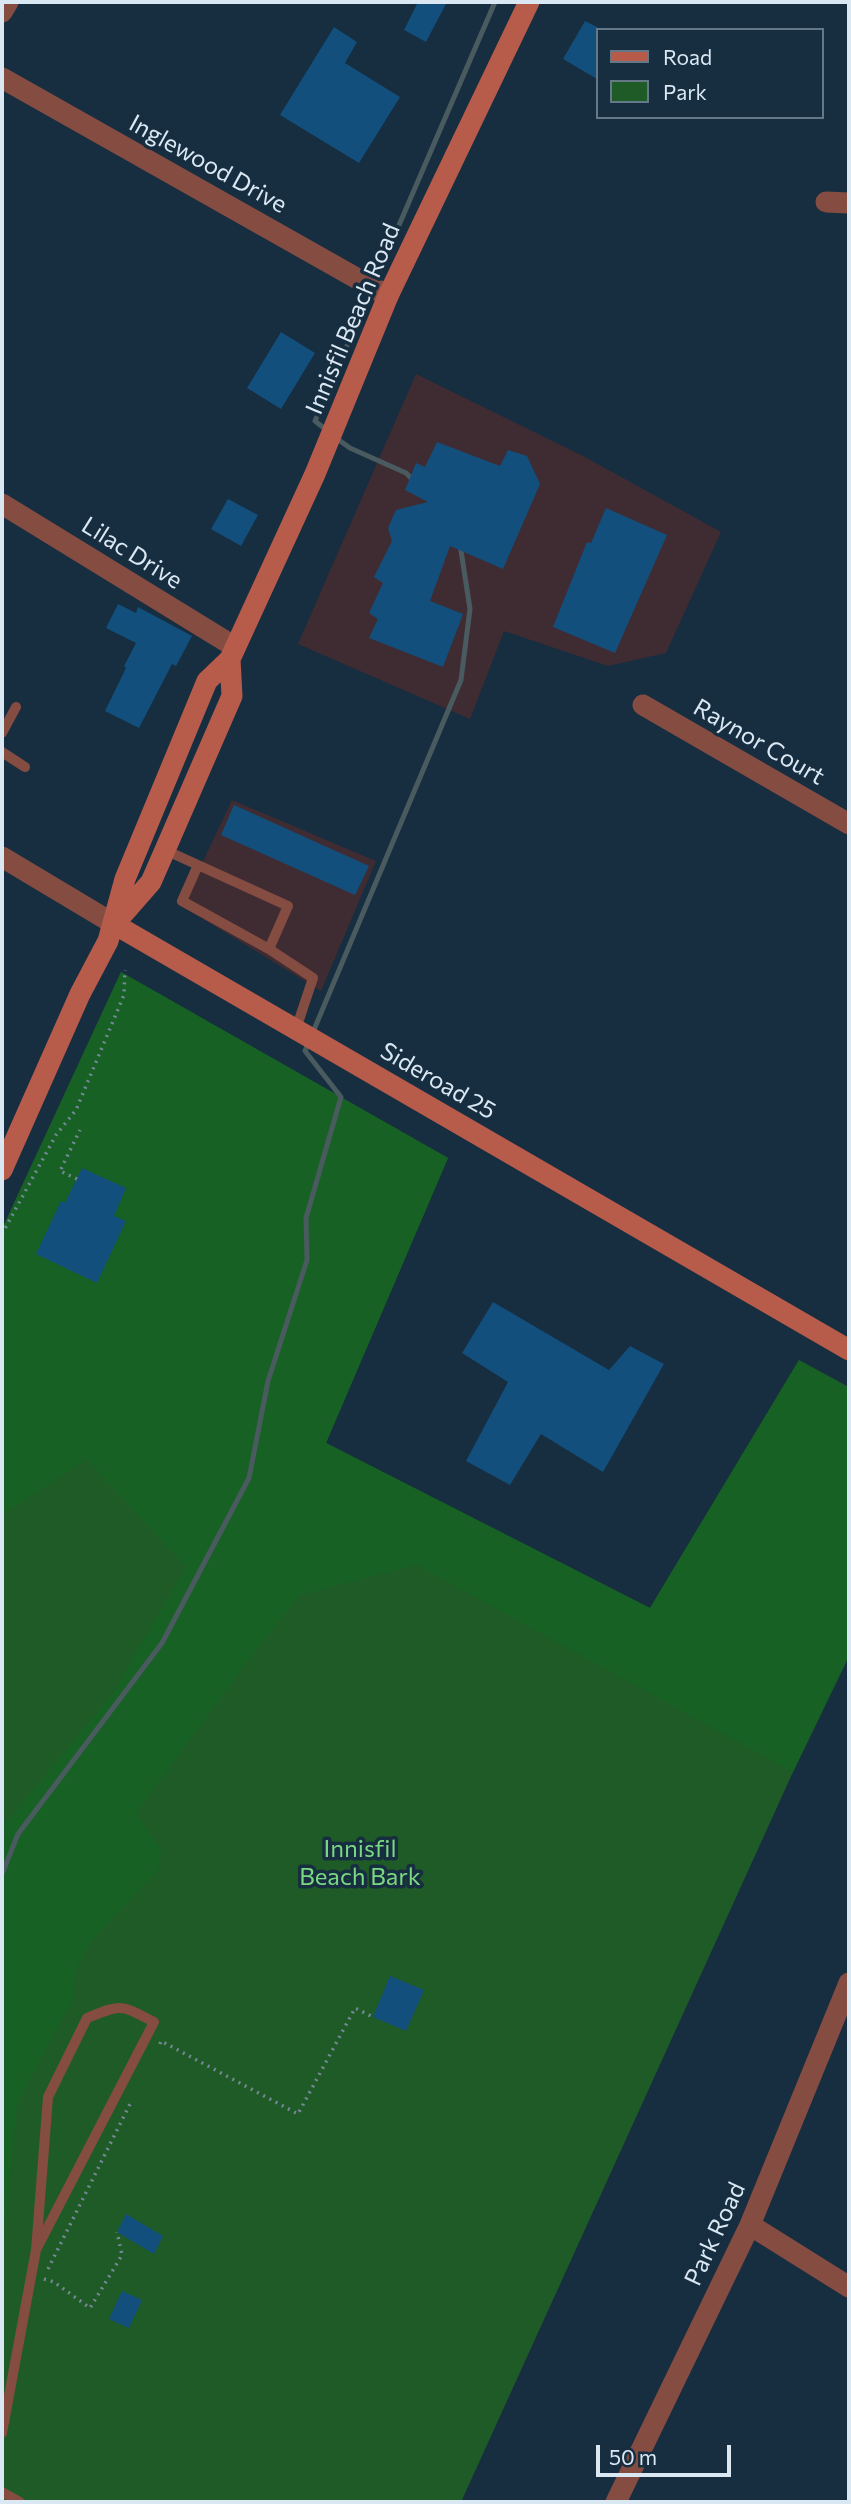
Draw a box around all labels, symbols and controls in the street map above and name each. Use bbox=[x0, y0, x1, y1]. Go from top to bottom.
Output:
legend bbox=[596, 28, 823, 119]
text: Road bbox=[663, 44, 712, 69]
text: Park bbox=[663, 79, 707, 104]
street label: Inglewood Drive bbox=[124, 109, 292, 219]
street label: Innisfil Beach Road bbox=[300, 219, 406, 419]
street label: Lilac Drive bbox=[76, 511, 188, 595]
street label: Raynor Court bbox=[688, 693, 830, 791]
street label: Sideroad 25 bbox=[375, 1036, 501, 1126]
park label: Innisfil Beach Bark bbox=[299, 1835, 421, 1891]
street label: Park Road bbox=[679, 2178, 751, 2290]
scale bar bbox=[599, 2430, 734, 2474]
text: 50 m bbox=[609, 2444, 657, 2469]

